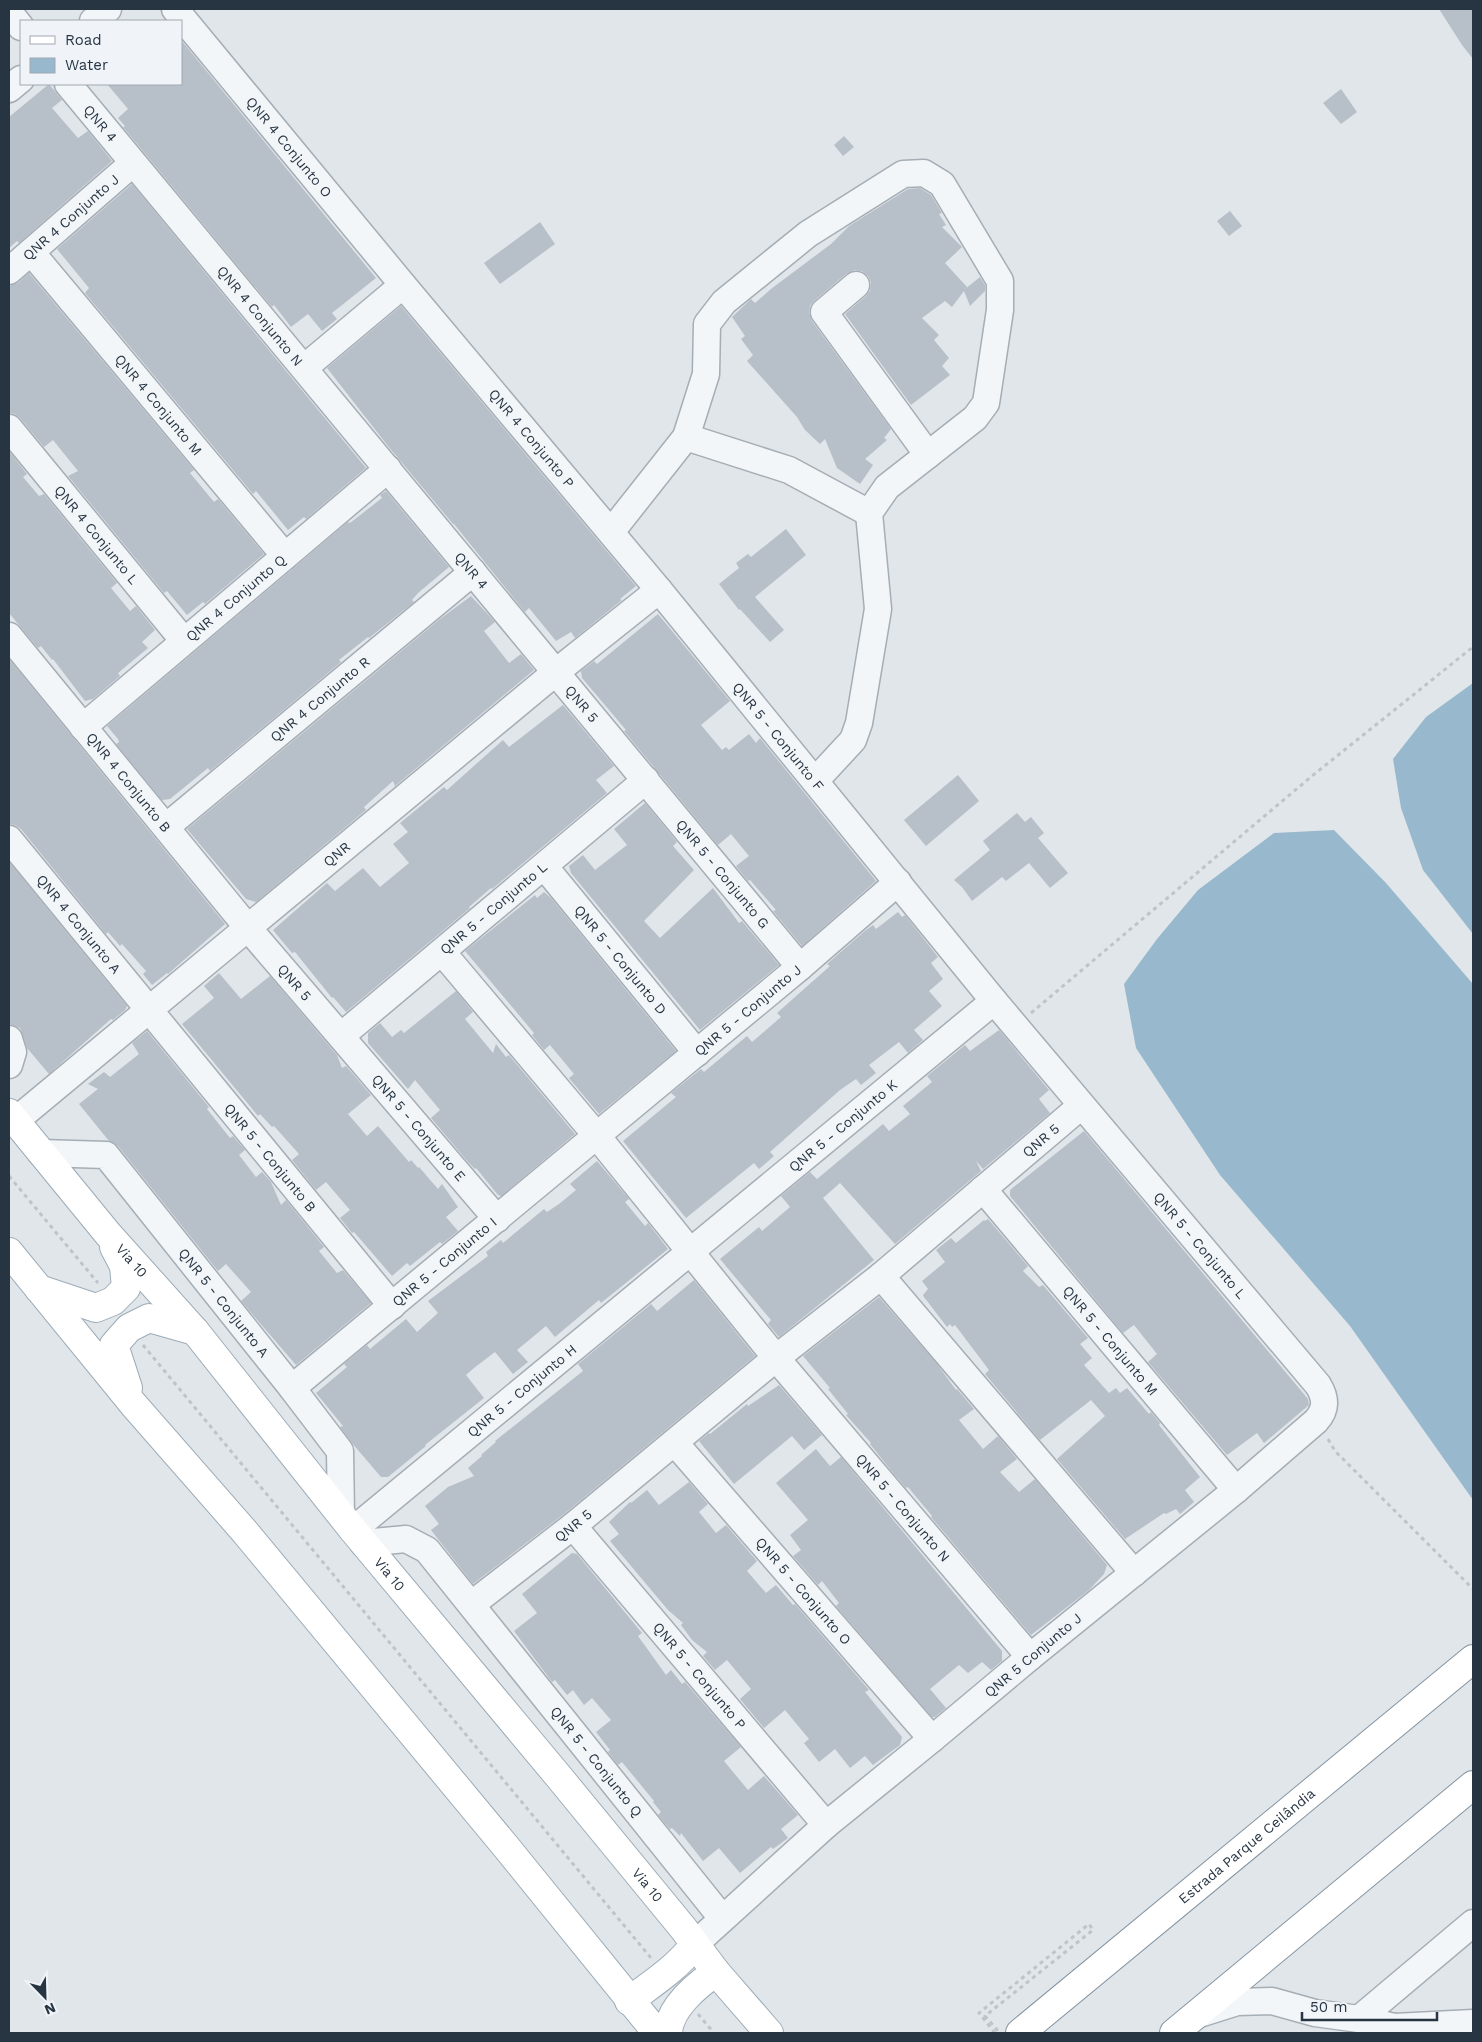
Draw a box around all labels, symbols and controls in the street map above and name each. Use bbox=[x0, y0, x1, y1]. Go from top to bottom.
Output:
legend bbox=[20, 20, 182, 85]
text: Road bbox=[65, 31, 102, 49]
text: Water bbox=[65, 56, 108, 74]
street label: QNR 4 Conjunto O bbox=[243, 94, 335, 200]
street label: QNR 4 bbox=[81, 101, 121, 145]
street label: QNR 4 Conjunto J bbox=[19, 171, 122, 263]
street label: QNR 4 Conjunto N bbox=[214, 262, 306, 369]
street label: QNR 4 Conjunto M bbox=[112, 351, 205, 459]
street label: QNR 4 Conjunto P bbox=[486, 386, 577, 491]
street label: QNR 4 Conjunto L bbox=[51, 482, 142, 587]
street label: QNR 4 bbox=[451, 549, 491, 592]
street label: QNR 4 Conjunto Q bbox=[183, 551, 289, 644]
street label: QNR 4 Conjunto R bbox=[267, 653, 373, 745]
street label: QNR 5 - Conjunto F bbox=[729, 679, 827, 794]
street label: QNR 5 bbox=[562, 682, 602, 725]
street label: QNR 4 Conjunto B bbox=[83, 729, 174, 835]
street label: QNR 5 - Conjunto G bbox=[673, 816, 773, 932]
street label: QNR bbox=[320, 838, 353, 870]
street label: QNR 5 - Conjunto L bbox=[437, 859, 550, 958]
street label: QNR 4 Conjunto A bbox=[33, 871, 124, 977]
street label: QNR 5 - Conjunto D bbox=[571, 902, 670, 1018]
street label: QNR 5 bbox=[275, 961, 315, 1004]
street label: QNR 5 - Conjunto J bbox=[691, 961, 805, 1059]
street label: QNR 5 - Conjunto E bbox=[369, 1071, 469, 1184]
street label: QNR 5 - Conjunto K bbox=[785, 1076, 900, 1175]
street label: QNR 5 - Conjunto B bbox=[221, 1100, 319, 1215]
street label: QNR 5 bbox=[1019, 1120, 1062, 1160]
street label: QNR 5 - Conjunto L bbox=[1151, 1189, 1250, 1302]
street label: QNR 5 - Conjunto I bbox=[389, 1214, 500, 1309]
street label: Via 10 bbox=[113, 1241, 151, 1280]
street label: QNR 5 - Conjunto A bbox=[175, 1245, 272, 1360]
street label: QNR 5 - Conjunto M bbox=[1060, 1282, 1161, 1399]
street label: QNR 5 - Conjunto H bbox=[464, 1341, 580, 1440]
street label: QNR 5 - Conjunto N bbox=[853, 1450, 953, 1565]
street label: QNR 5 bbox=[551, 1506, 595, 1545]
street label: QNR 5 - Conjunto O bbox=[753, 1534, 854, 1648]
street label: Via 10 bbox=[371, 1554, 408, 1594]
street label: QNR 5 Conjunto J bbox=[981, 1610, 1085, 1700]
street label: QNR 5 - Conjunto P bbox=[650, 1619, 749, 1732]
street label: QNR 5 - Conjunto Q bbox=[548, 1703, 646, 1820]
street label: Estrada Parque Ceilândia bbox=[1175, 1785, 1318, 1907]
street label: Via 10 bbox=[629, 1865, 666, 1905]
north arrow bbox=[20, 1972, 70, 2022]
scale bar bbox=[1302, 1990, 1437, 2022]
text: 50 m bbox=[1310, 1998, 1347, 2016]
text: N bbox=[42, 2000, 58, 2018]

